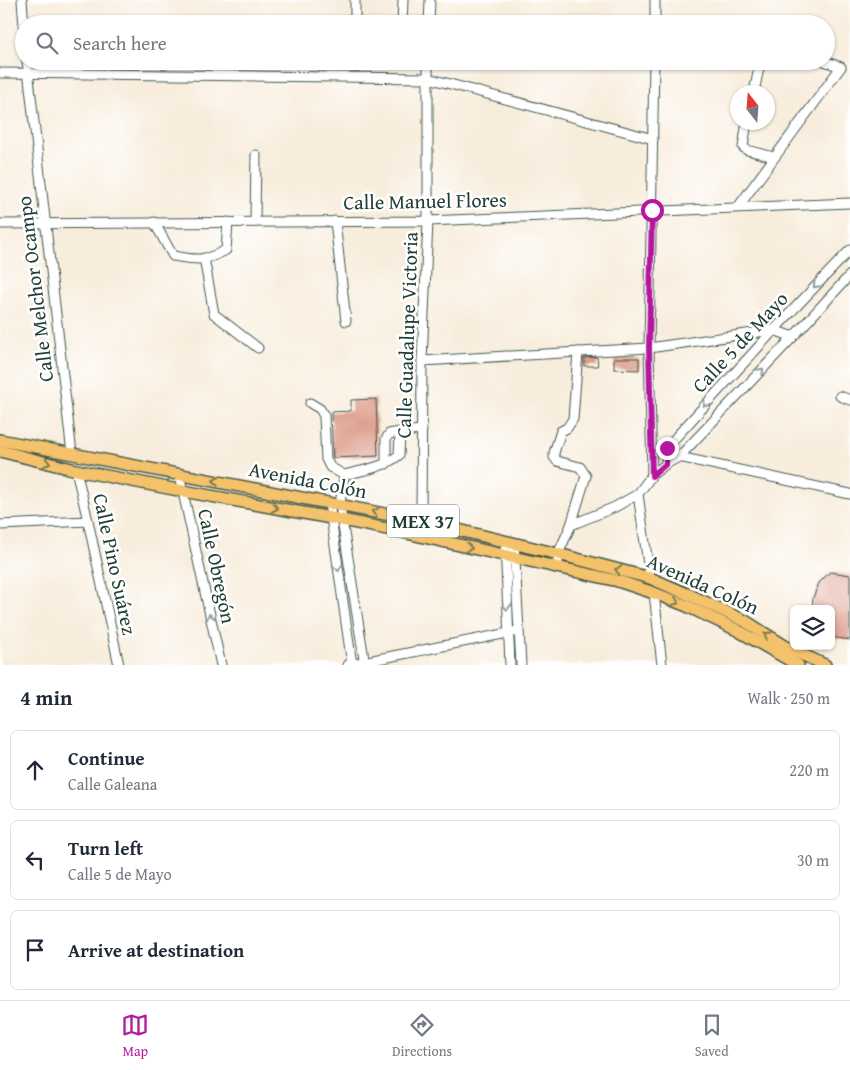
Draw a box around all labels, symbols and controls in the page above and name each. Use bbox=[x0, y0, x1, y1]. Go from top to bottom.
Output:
search box bbox=[15, 15, 835, 70]
icon: search bbox=[33, 29, 61, 57]
text: Search here bbox=[73, 29, 167, 57]
north arrow bbox=[730, 85, 775, 130]
street label: Calle Manuel Flores bbox=[343, 185, 507, 216]
street label: Calle Melchor Ocampo bbox=[9, 194, 60, 384]
route start bbox=[641, 199, 664, 222]
street label: Calle Guadalupe Victoria bbox=[388, 231, 425, 439]
one-way arrow bbox=[813, 279, 822, 288]
street label: Calle 5 de Mayo bbox=[685, 284, 794, 399]
one-way arrow bbox=[755, 367, 764, 376]
one-way arrow bbox=[703, 399, 712, 408]
route end bbox=[656, 437, 679, 460]
street label: Avenida Colón bbox=[247, 454, 370, 505]
one-way arrow bbox=[43, 457, 52, 468]
one-way arrow bbox=[211, 477, 220, 487]
street label: Calle Pino Suárez bbox=[86, 491, 145, 637]
one-way arrow bbox=[271, 503, 280, 513]
road number: MEX 37 bbox=[387, 504, 459, 538]
street label: Calle Obregón bbox=[191, 506, 244, 626]
one-way arrow bbox=[371, 507, 380, 518]
one-way arrow bbox=[464, 542, 473, 553]
street label: Avenida Colón bbox=[643, 546, 764, 621]
one-way arrow bbox=[333, 564, 343, 573]
one-way arrow bbox=[615, 565, 623, 575]
one-way arrow bbox=[671, 596, 680, 606]
one-way arrow bbox=[502, 604, 512, 611]
map controls bbox=[790, 605, 835, 650]
button: layers bbox=[790, 605, 835, 650]
one-way arrow bbox=[206, 613, 216, 622]
one-way arrow bbox=[763, 631, 772, 641]
text: 4 min bbox=[20, 682, 72, 713]
text: Walk · 250 m bbox=[747, 686, 830, 710]
text: Continue bbox=[68, 744, 145, 772]
icon: ahead bbox=[21, 756, 49, 784]
text: 220 m bbox=[789, 758, 829, 782]
text: Calle Galeana bbox=[68, 772, 157, 796]
text: Turn left bbox=[68, 834, 143, 862]
icon: left bbox=[21, 846, 49, 874]
text: 30 m bbox=[797, 848, 829, 872]
text: Calle 5 de Mayo bbox=[68, 862, 172, 886]
icon: arrive bbox=[21, 936, 49, 964]
text: Arrive at destination bbox=[68, 936, 244, 964]
tab: Map bbox=[121, 1011, 149, 1061]
tab: Directions bbox=[392, 1011, 452, 1061]
tab: Saved bbox=[695, 1011, 729, 1061]

